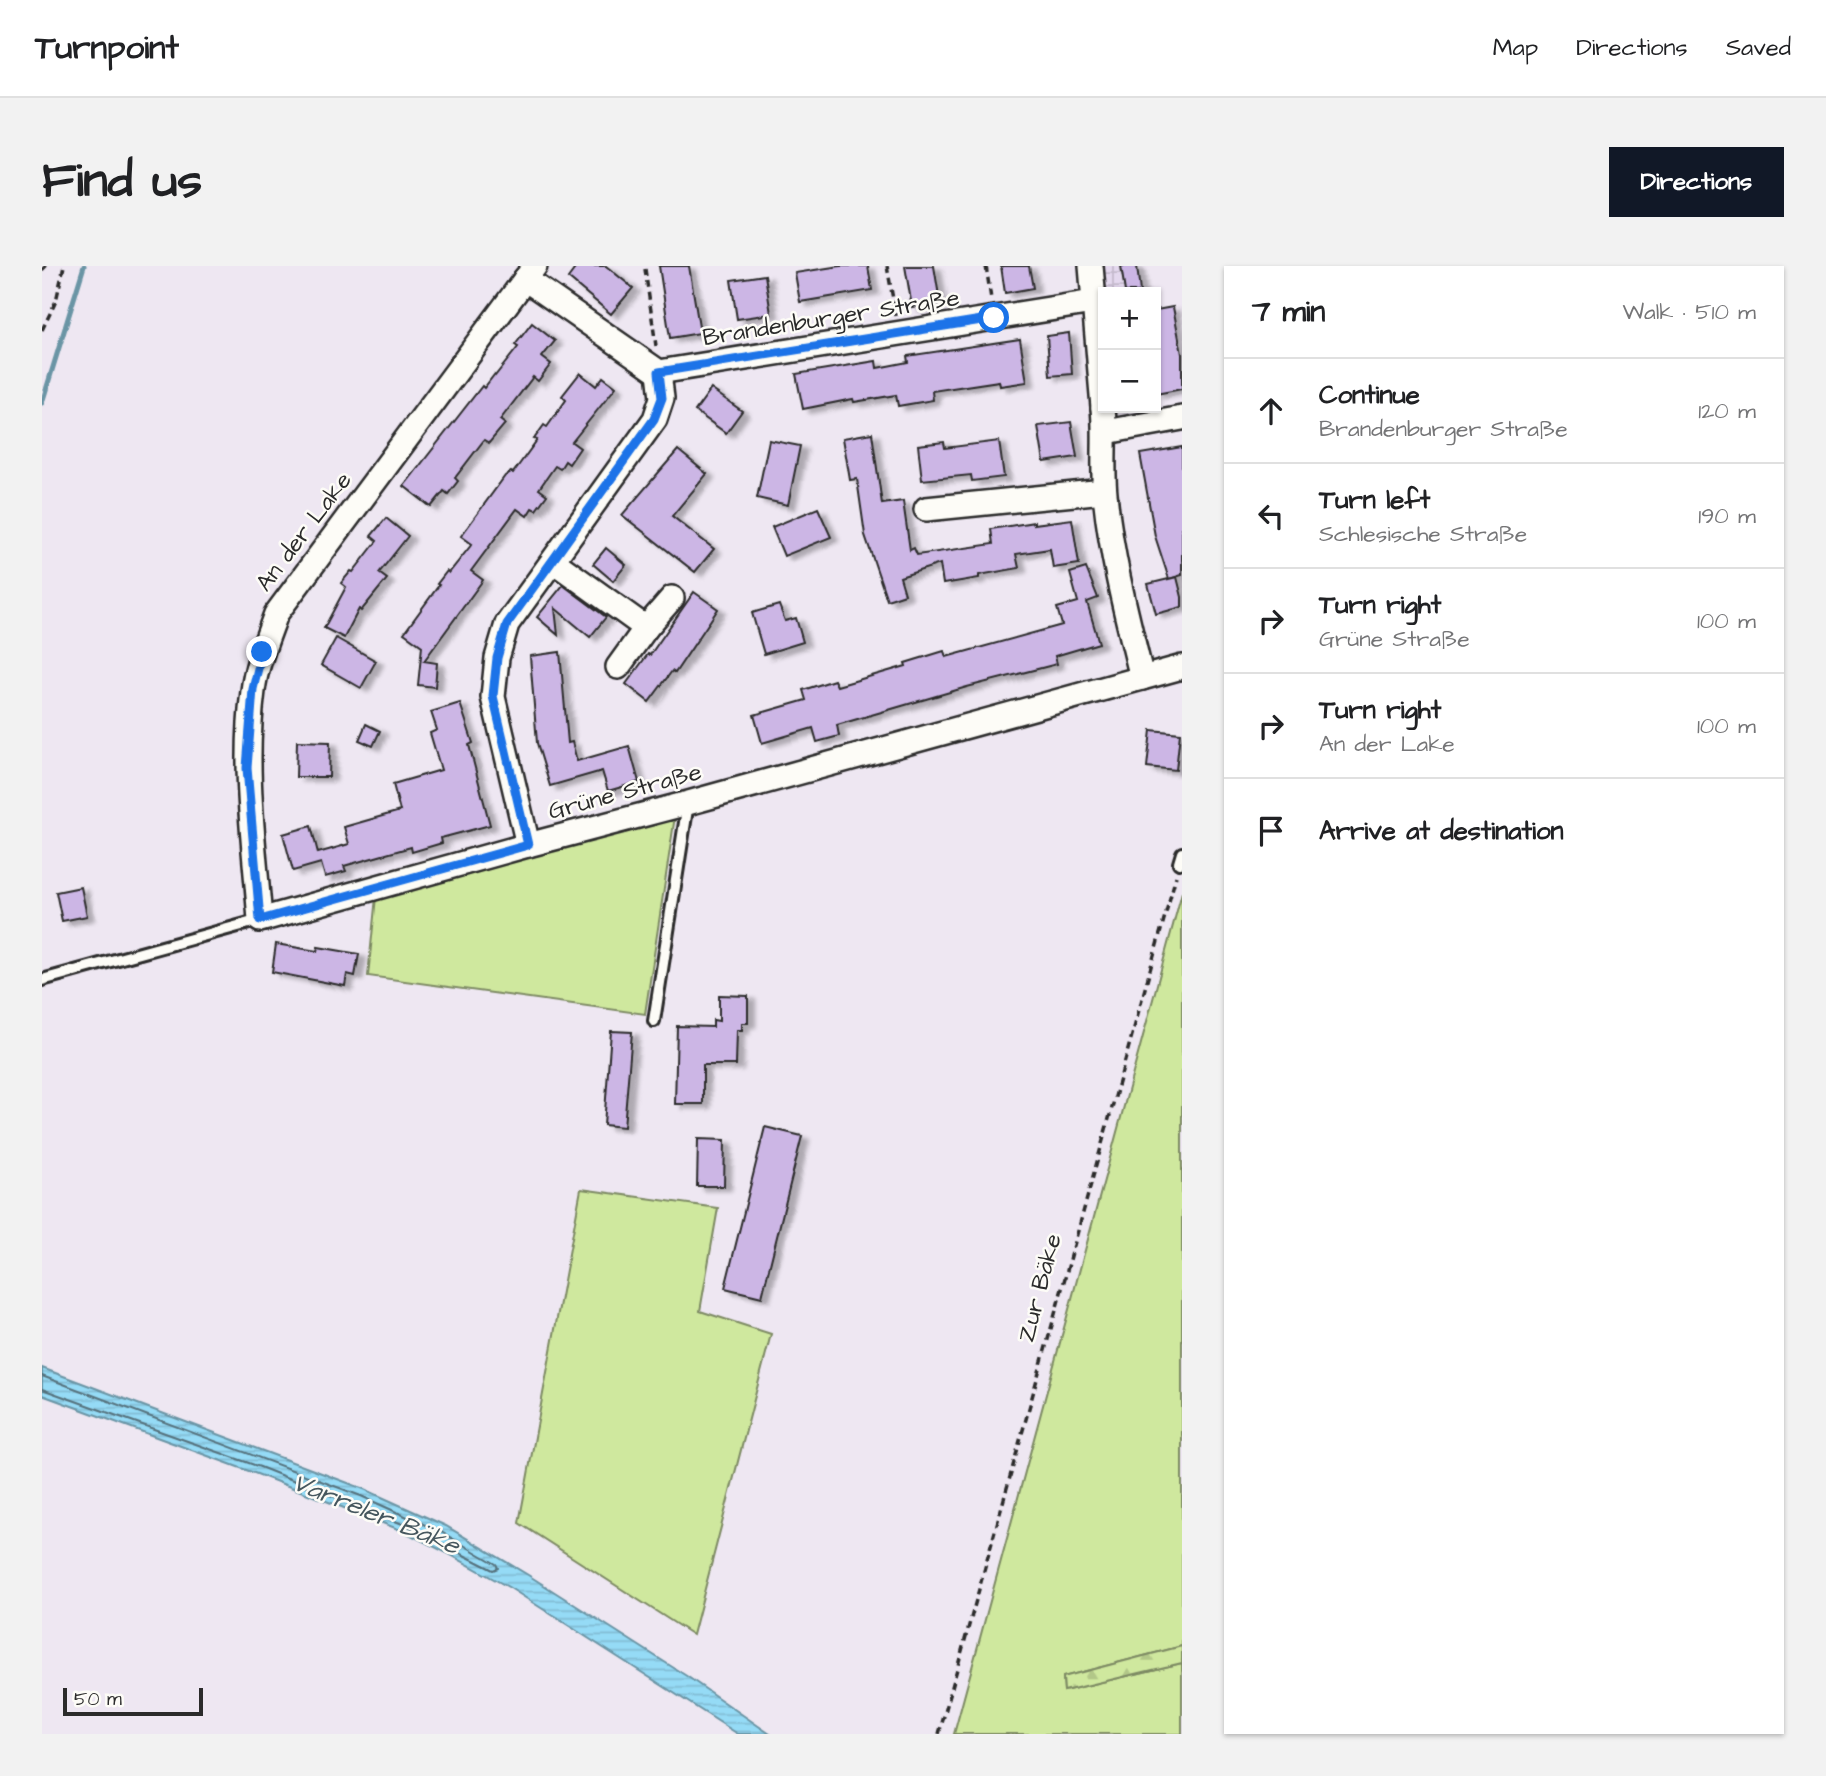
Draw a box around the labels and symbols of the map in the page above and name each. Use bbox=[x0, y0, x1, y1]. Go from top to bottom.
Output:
street label: Brandenburger Straße bbox=[700, 281, 962, 356]
route start bbox=[978, 302, 1009, 333]
street label: An der Lake bbox=[248, 465, 360, 599]
route end bbox=[246, 636, 277, 667]
street label: Grüne Straße bbox=[545, 755, 705, 829]
street label: Zur Bäke bbox=[1009, 1230, 1071, 1346]
water label: Varreler Bäke bbox=[287, 1464, 467, 1565]
scale bar bbox=[63, 1685, 203, 1717]

